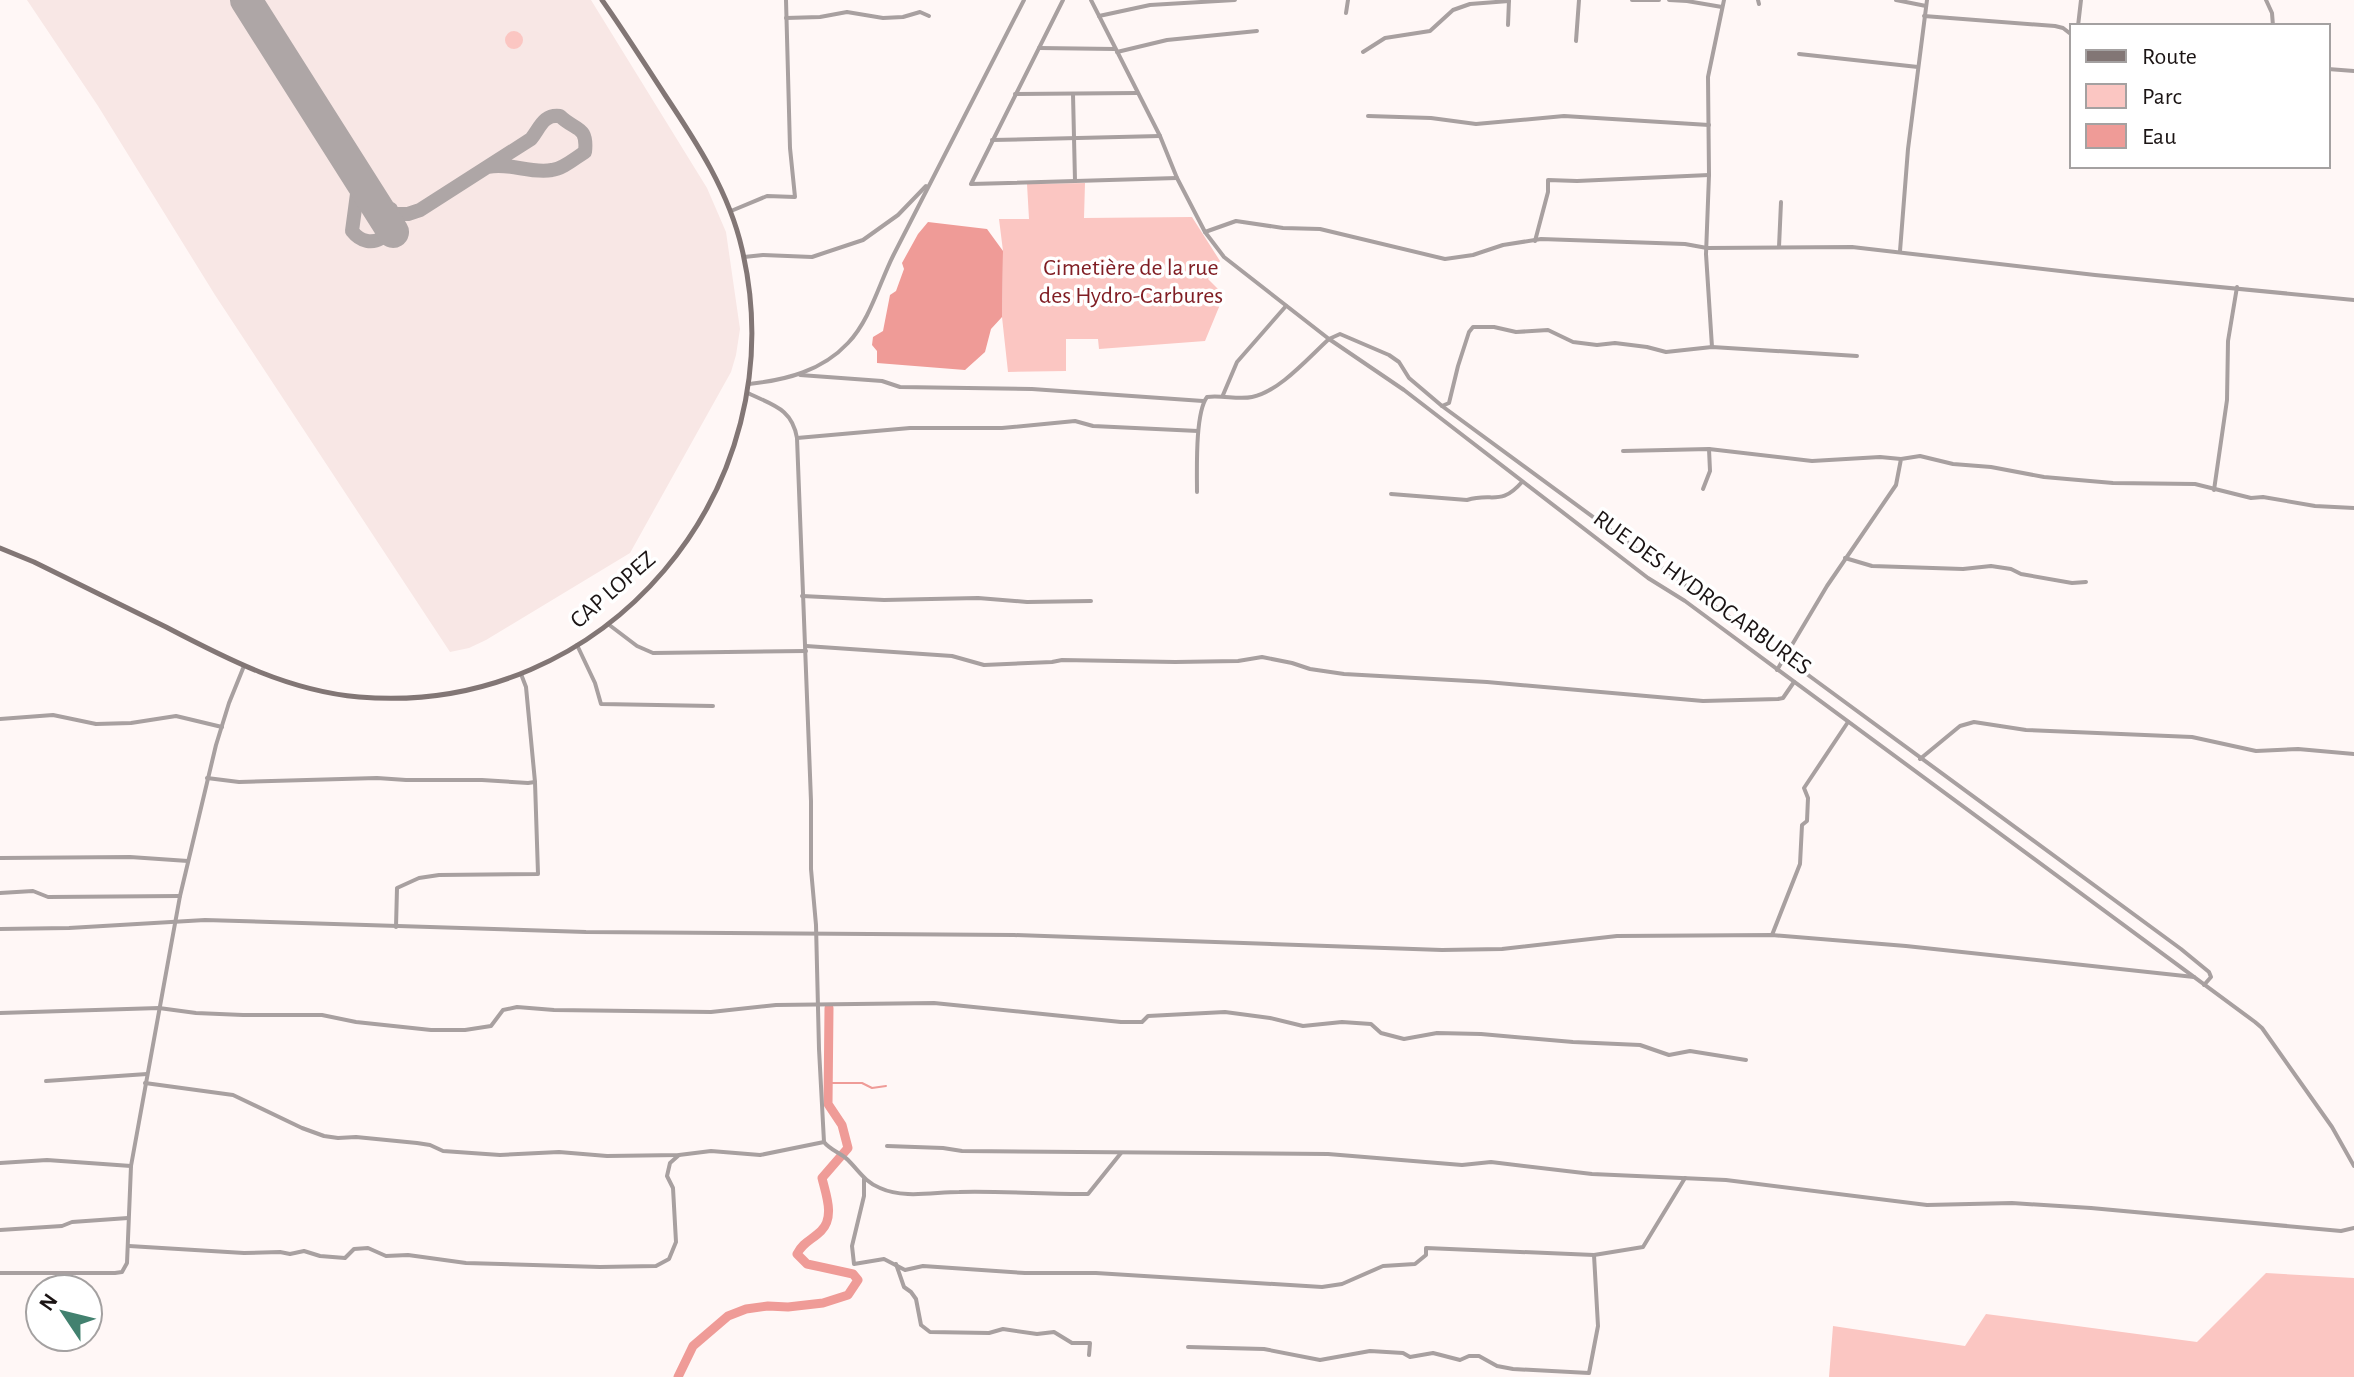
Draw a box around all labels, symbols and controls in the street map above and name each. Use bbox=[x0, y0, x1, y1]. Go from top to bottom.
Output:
legend bbox=[2070, 24, 2330, 168]
text: Route bbox=[2142, 45, 2197, 69]
text: Parc bbox=[2142, 85, 2182, 109]
text: Eau bbox=[2142, 125, 2176, 149]
park label: Cimetière de la rue des Hydro-Carbures bbox=[1039, 256, 1223, 308]
street label: RUE DES HYDROCARBURES bbox=[1589, 506, 1815, 680]
street label: CAP LOPEZ bbox=[566, 547, 660, 633]
north arrow bbox=[24, 1273, 104, 1353]
text: N bbox=[35, 1290, 62, 1315]

